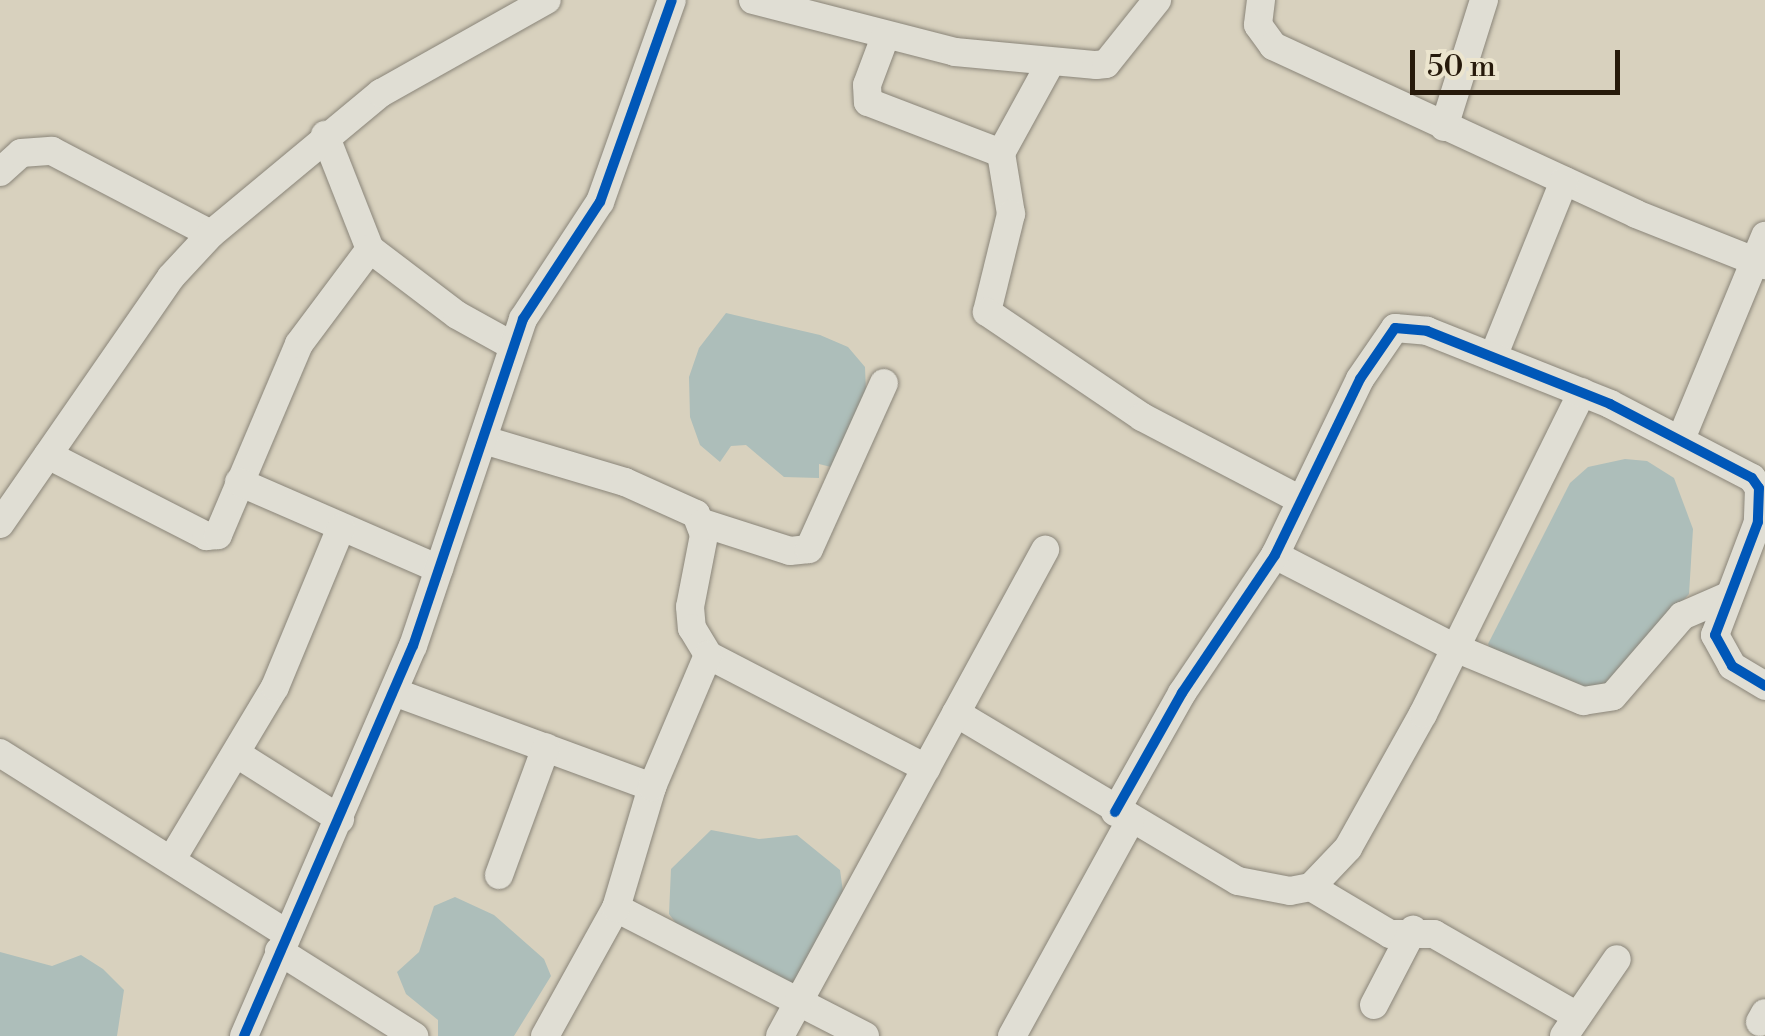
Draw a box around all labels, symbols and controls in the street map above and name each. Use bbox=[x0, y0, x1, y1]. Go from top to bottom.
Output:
scale bar bbox=[1415, 30, 1625, 92]
text: 50 m bbox=[1427, 48, 1496, 86]

